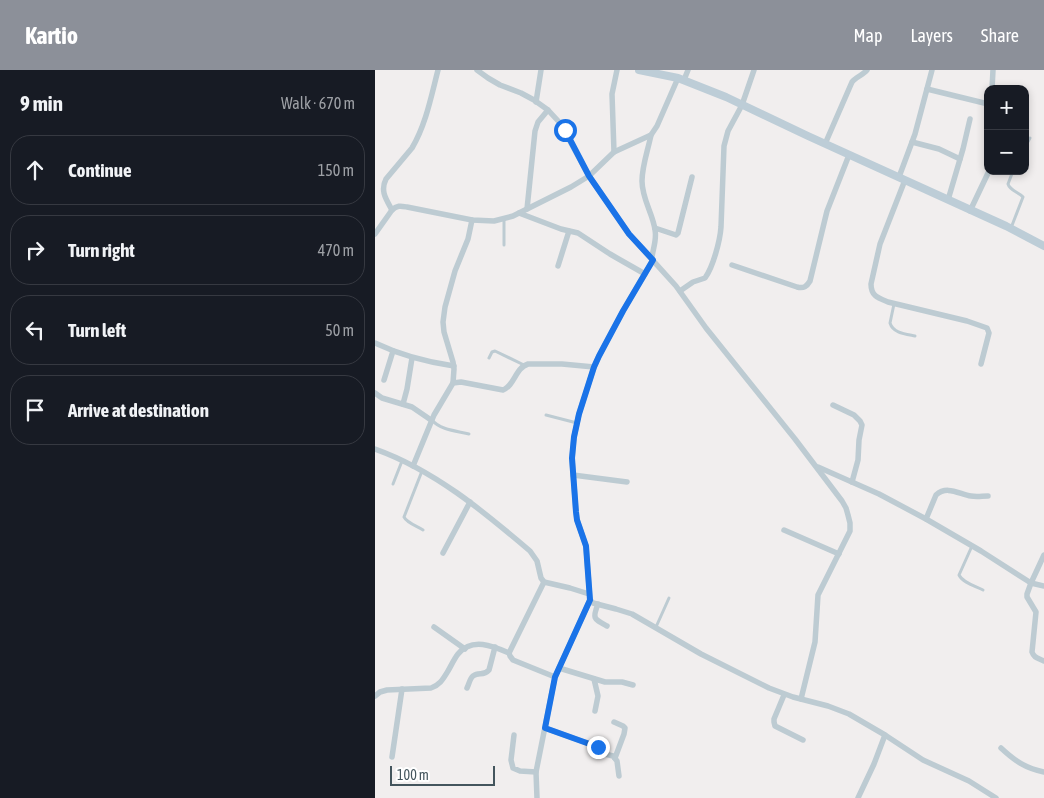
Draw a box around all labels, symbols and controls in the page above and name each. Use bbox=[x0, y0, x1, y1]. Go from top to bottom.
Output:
text: Kartio bbox=[25, 22, 78, 49]
text: Map bbox=[853, 25, 882, 46]
text: Layers bbox=[910, 25, 953, 46]
text: Share bbox=[981, 25, 1019, 46]
map controls bbox=[984, 85, 1029, 175]
button: + bbox=[984, 85, 1029, 130]
text: 9 min bbox=[20, 91, 63, 115]
text: Walk · 670 m bbox=[281, 94, 355, 112]
route start bbox=[554, 119, 577, 142]
button: − bbox=[984, 130, 1029, 175]
icon: ahead bbox=[21, 156, 49, 184]
text: Continue bbox=[68, 159, 132, 181]
text: 150 m bbox=[318, 161, 354, 179]
icon: right bbox=[21, 236, 49, 264]
text: Turn right bbox=[68, 239, 135, 261]
text: 470 m bbox=[318, 241, 354, 259]
icon: left bbox=[21, 316, 49, 344]
text: Turn left bbox=[68, 319, 126, 341]
text: 50 m bbox=[325, 321, 354, 339]
icon: arrive bbox=[21, 396, 49, 424]
text: Arrive at destination bbox=[68, 399, 209, 421]
route end bbox=[587, 736, 610, 759]
scale bar bbox=[390, 763, 495, 786]
text: 100 m bbox=[397, 767, 429, 783]

